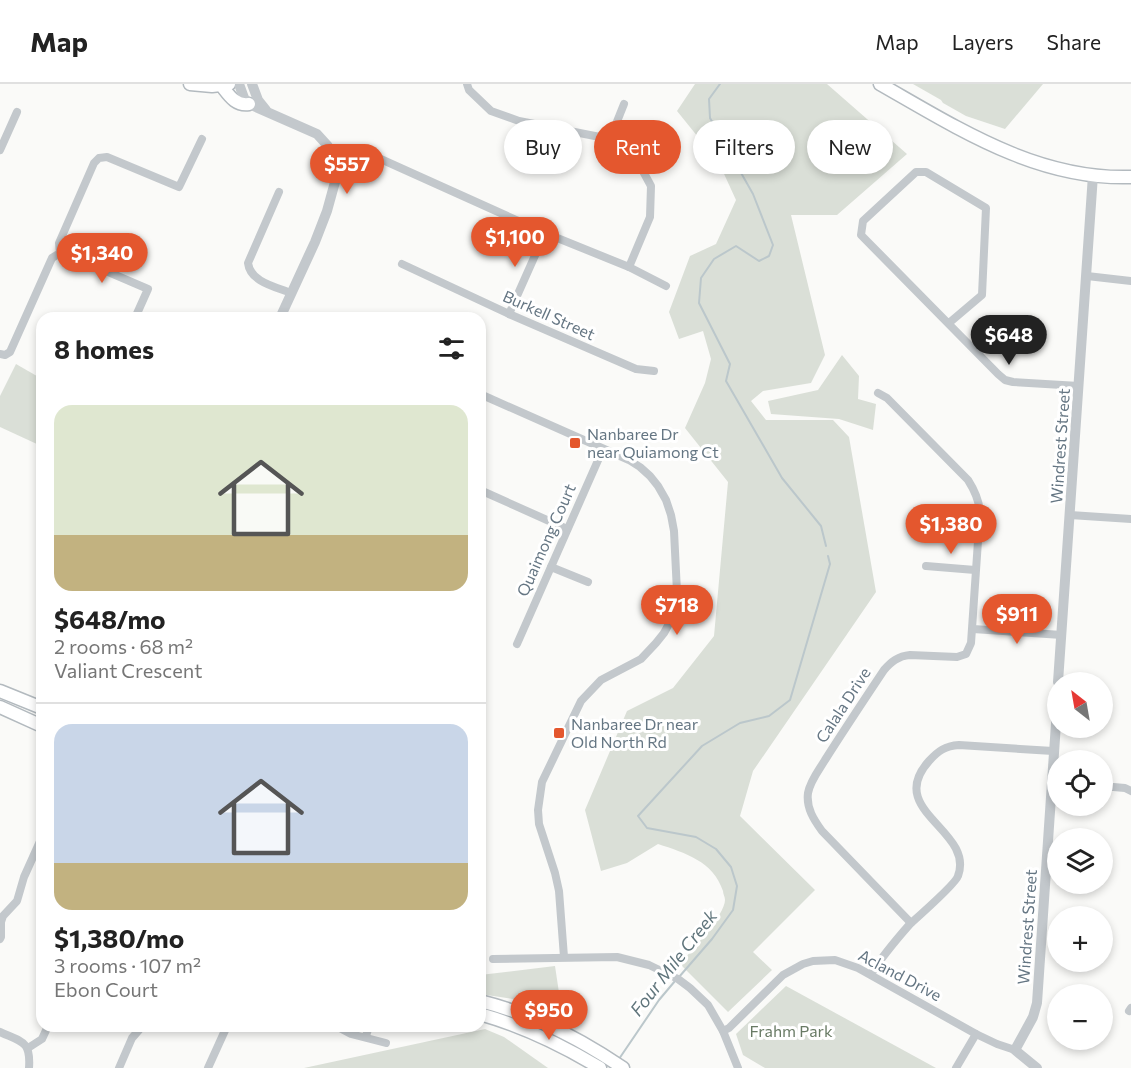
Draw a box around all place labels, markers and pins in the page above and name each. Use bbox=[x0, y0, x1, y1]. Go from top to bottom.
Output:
pin: $557 bbox=[311, 144, 383, 195]
pin: $1,100 bbox=[466, 217, 564, 268]
pin: $1,340 bbox=[53, 233, 151, 284]
pin: $648 bbox=[973, 315, 1045, 366]
place label: Nanbaree Dr near Quiamong Ct bbox=[587, 424, 719, 461]
marker: Nanbaree Dr near Quiamong Ct bbox=[568, 436, 582, 450]
pin: $1,380 bbox=[902, 504, 1000, 555]
pin: $718 bbox=[641, 585, 713, 636]
pin: $911 bbox=[981, 594, 1053, 645]
place label: Nanbaree Dr near Old North Rd bbox=[571, 714, 699, 751]
marker: Nanbaree Dr near Old North Rd bbox=[552, 726, 566, 740]
pin: $950 bbox=[513, 990, 585, 1041]

